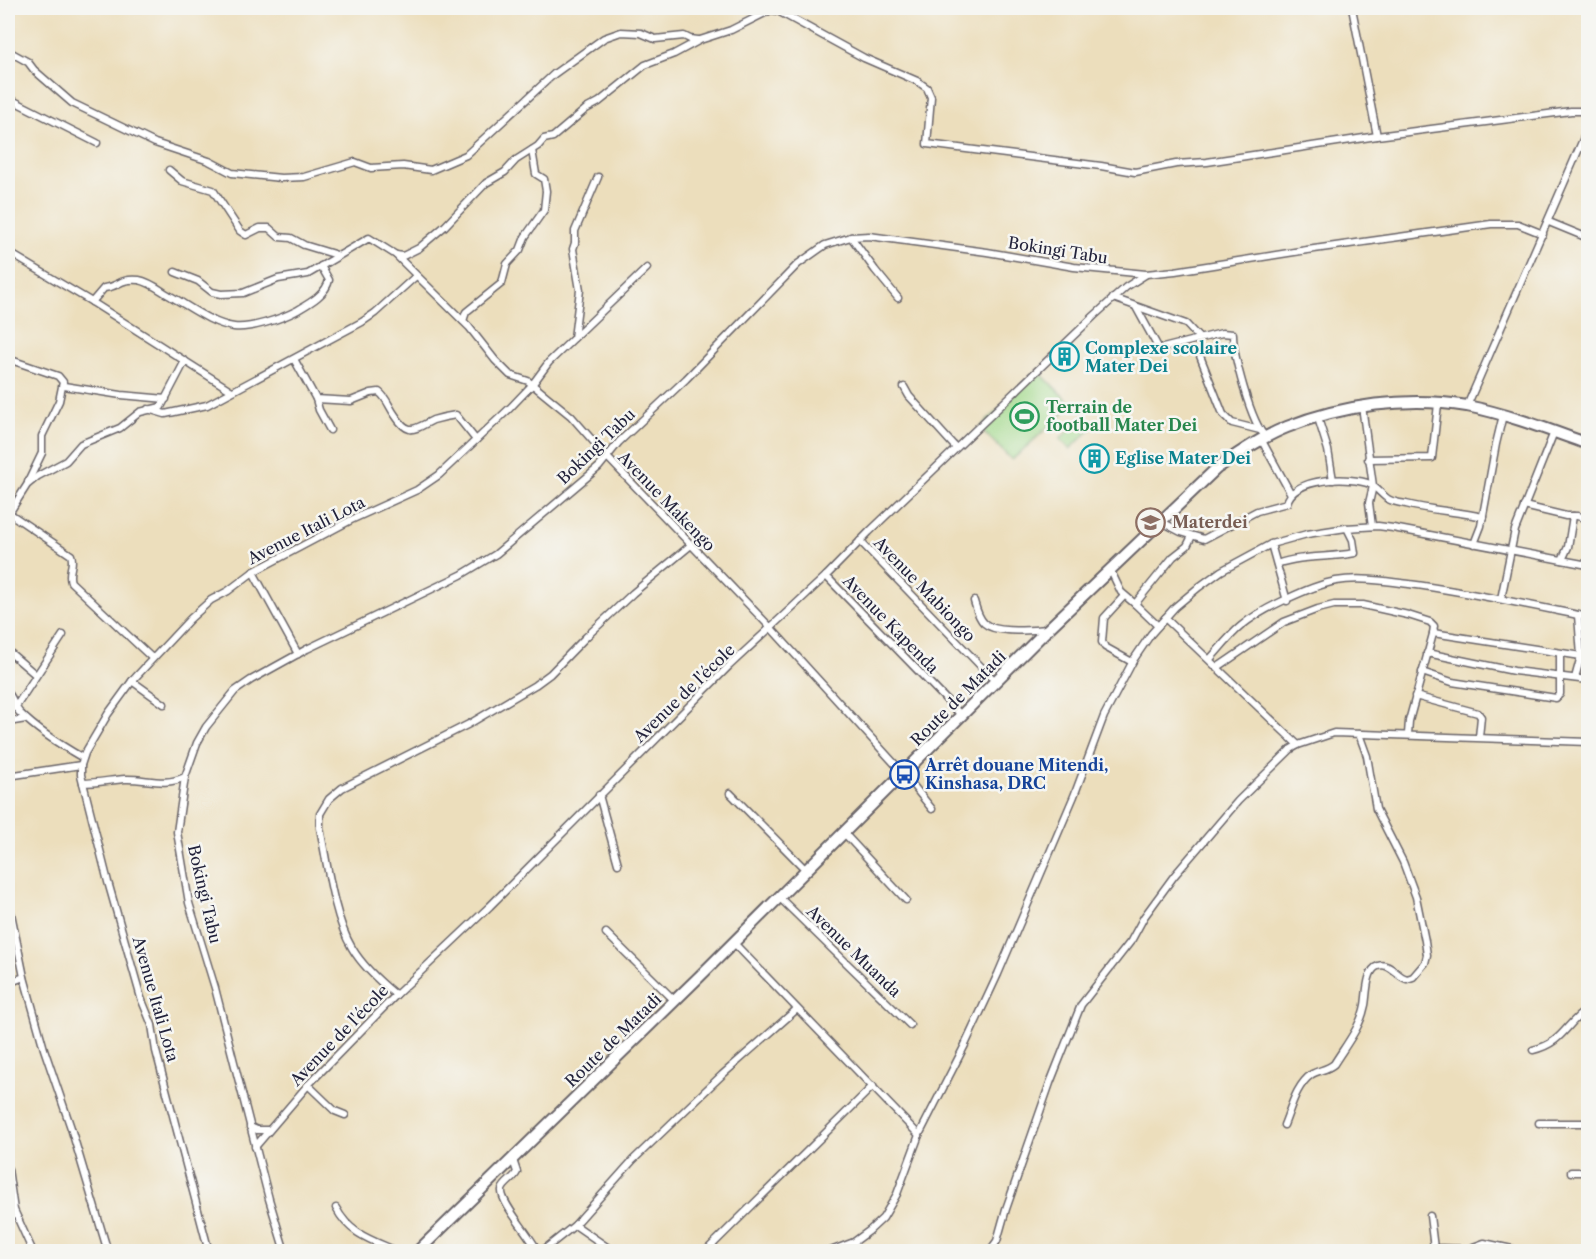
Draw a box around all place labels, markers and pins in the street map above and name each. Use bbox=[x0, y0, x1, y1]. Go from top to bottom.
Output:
place label: Complexe scolaire Mater Dei bbox=[1085, 338, 1237, 376]
building icon: Complexe scolaire Mater Dei bbox=[1048, 341, 1080, 373]
place label: Terrain de football Mater Dei bbox=[1046, 397, 1197, 435]
sports icon: Terrain de football Mater Dei bbox=[1009, 400, 1041, 432]
building icon: Eglise Mater Dei bbox=[1078, 442, 1110, 474]
place label: Eglise Mater Dei bbox=[1115, 448, 1251, 468]
school or university icon: Materdei bbox=[1135, 506, 1167, 538]
place label: Materdei bbox=[1172, 512, 1248, 532]
place label: Arrêt douane Mitendi, Kinshasa, DRC bbox=[924, 755, 1108, 793]
bus stop icon: Arrêt douane Mitendi, Kinshasa, DRC bbox=[888, 758, 920, 790]

